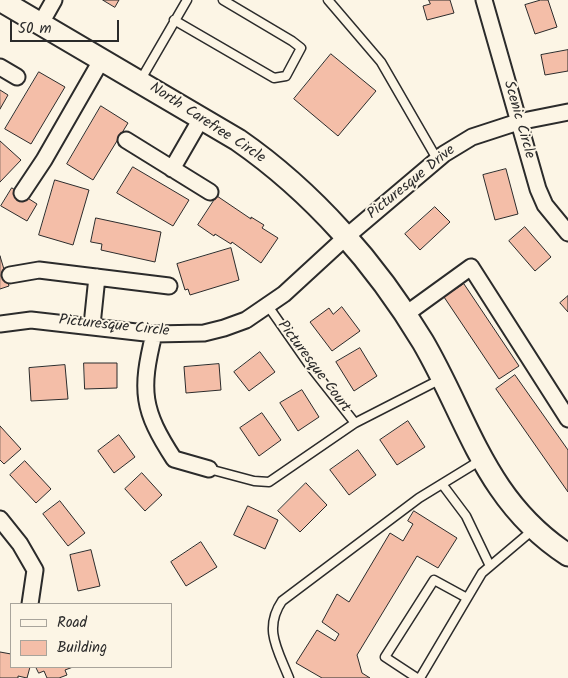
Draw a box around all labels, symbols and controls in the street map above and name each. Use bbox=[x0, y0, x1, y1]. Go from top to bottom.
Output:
scale bar bbox=[12, 10, 121, 42]
text: 50 m bbox=[18, 17, 52, 41]
street label: Scenic Circle bbox=[498, 79, 538, 161]
street label: North Carefree Circle bbox=[146, 80, 268, 168]
street label: Picturesque Drive bbox=[364, 142, 460, 224]
street label: Picturesque Circle bbox=[58, 312, 170, 342]
street label: Picturesque Court bbox=[273, 318, 353, 416]
legend bbox=[10, 603, 172, 668]
text: Road bbox=[57, 611, 87, 635]
text: Building bbox=[57, 636, 107, 660]

